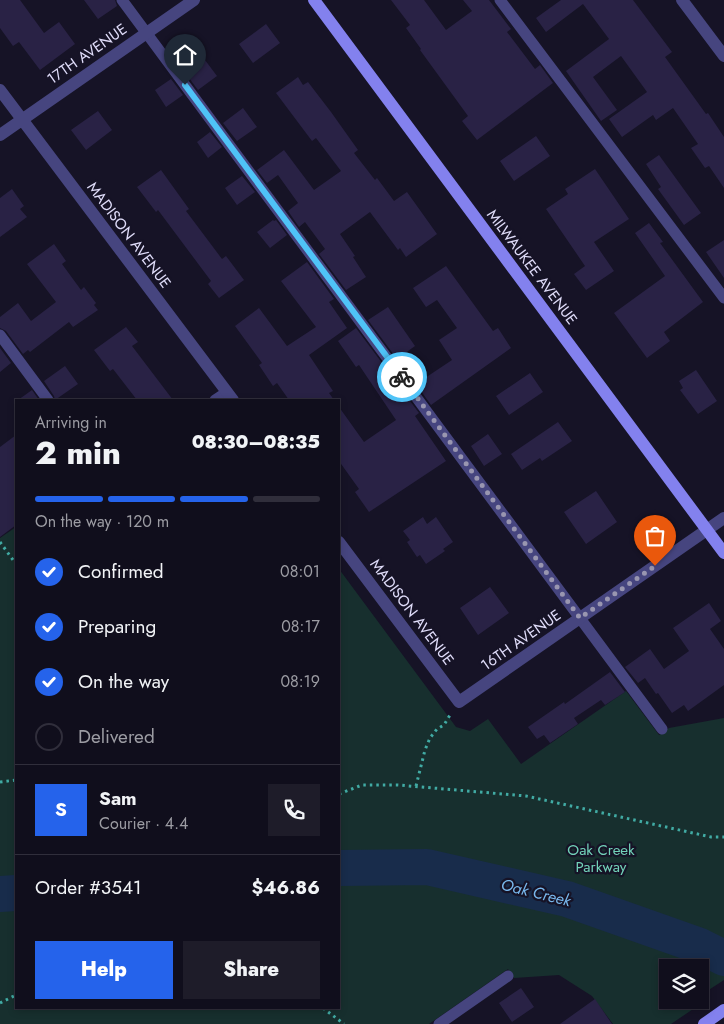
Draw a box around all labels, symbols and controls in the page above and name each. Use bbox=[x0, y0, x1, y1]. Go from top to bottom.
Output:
street label: 17TH AVENUE bbox=[42, 18, 132, 90]
pin bbox=[164, 34, 206, 85]
icon: home bbox=[171, 41, 199, 69]
street label: MADISON AVENUE bbox=[82, 177, 176, 293]
street label: MILWAUKEE AVENUE bbox=[481, 205, 583, 329]
courier bbox=[377, 352, 427, 402]
icon: bike bbox=[388, 363, 416, 391]
text: Arriving in bbox=[35, 411, 107, 434]
text: 08:30–08:35 bbox=[192, 428, 320, 455]
text: 2 min bbox=[35, 430, 121, 476]
text: On the way · 120 m bbox=[35, 510, 169, 533]
pin bbox=[634, 515, 676, 566]
icon: bag bbox=[641, 522, 669, 550]
street label: MADISON AVENUE bbox=[365, 554, 459, 670]
icon: check bbox=[35, 558, 63, 586]
text: Confirmed bbox=[78, 558, 164, 585]
text: 08:01 bbox=[280, 560, 320, 583]
street label: 16TH AVENUE bbox=[476, 604, 566, 676]
icon: check bbox=[35, 613, 63, 641]
text: Preparing bbox=[78, 613, 156, 640]
text: 08:17 bbox=[281, 615, 320, 638]
icon: check bbox=[35, 668, 63, 696]
text: On the way bbox=[78, 668, 169, 695]
text: 08:19 bbox=[280, 670, 320, 693]
text: Delivered bbox=[78, 723, 155, 750]
button: phone bbox=[268, 784, 320, 836]
text: Sam bbox=[99, 785, 137, 812]
text: S bbox=[55, 796, 67, 823]
text: Courier · 4.4 bbox=[99, 812, 188, 835]
park label: Oak Creek Parkway bbox=[567, 839, 635, 878]
water label: Oak Creek bbox=[498, 873, 574, 913]
text: Order #3541 bbox=[35, 874, 142, 901]
text: $46.86 bbox=[251, 874, 320, 901]
button: Help bbox=[35, 941, 173, 999]
button: Share bbox=[183, 941, 320, 999]
map controls bbox=[659, 959, 709, 1009]
button: layers bbox=[659, 959, 709, 1009]

